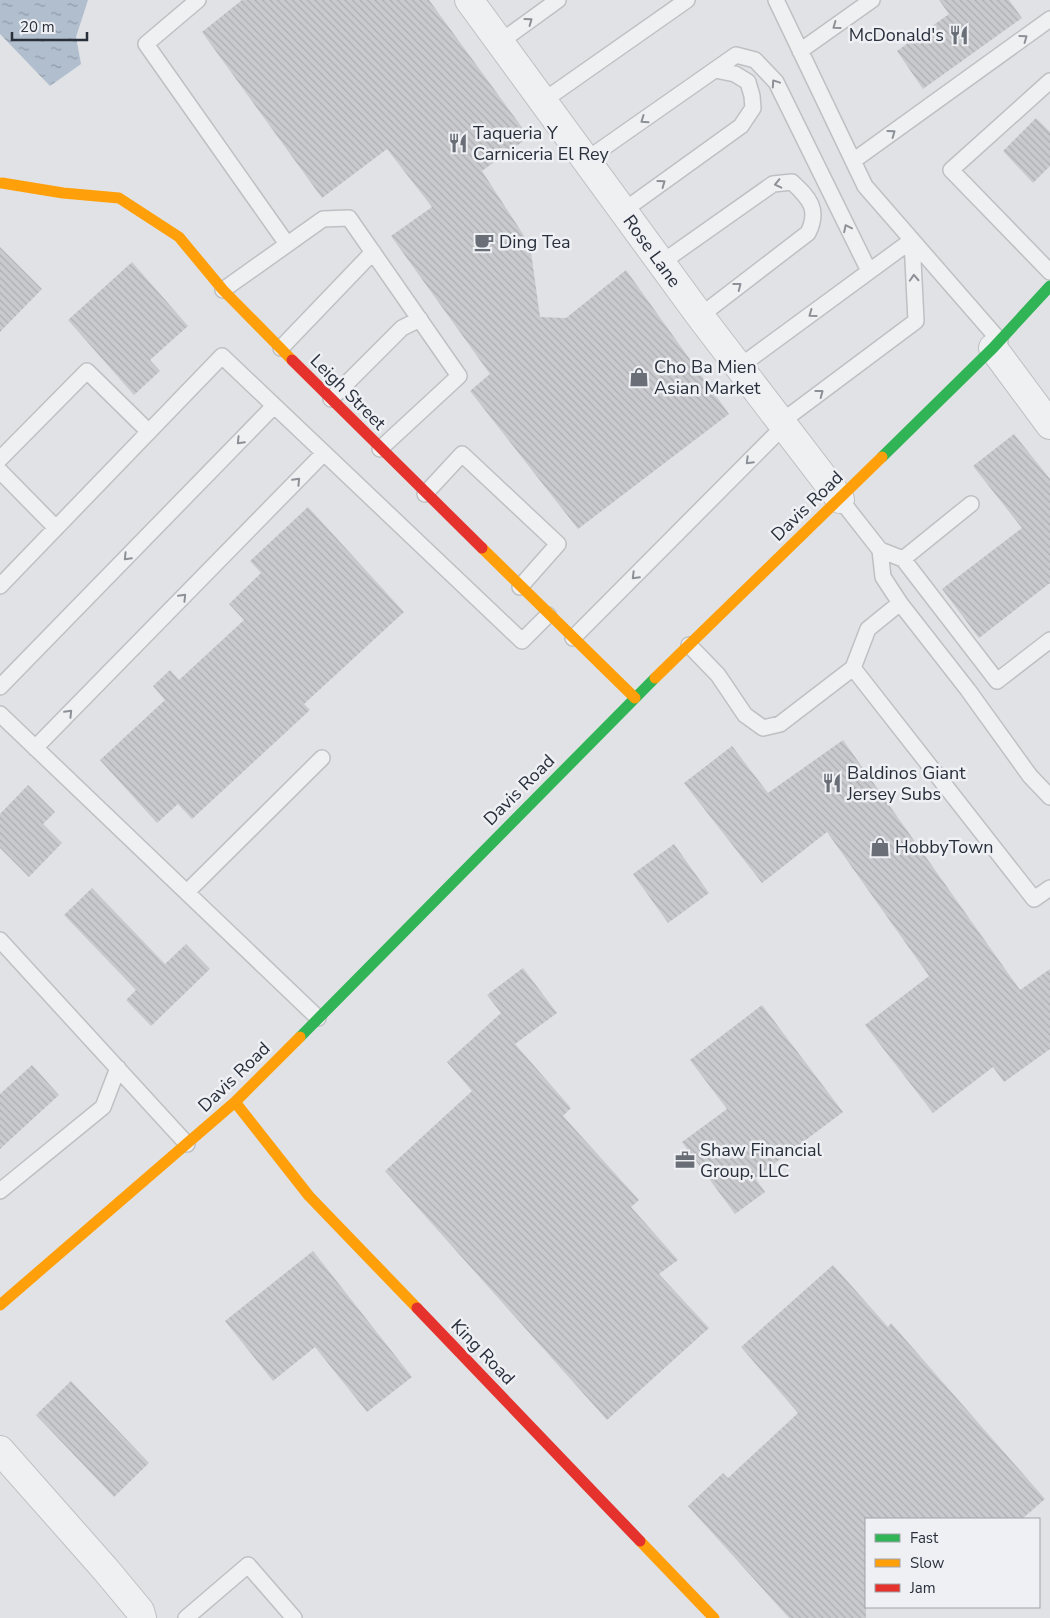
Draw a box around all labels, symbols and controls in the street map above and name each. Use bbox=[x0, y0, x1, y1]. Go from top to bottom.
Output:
scale bar bbox=[12, 10, 88, 42]
text: 20 m bbox=[20, 17, 55, 37]
one-way arrow bbox=[523, 18, 533, 27]
one-way arrow bbox=[833, 20, 842, 28]
place label: McDonald's bbox=[849, 23, 944, 47]
restaurant icon: McDonald's bbox=[948, 24, 970, 46]
one-way arrow bbox=[1018, 35, 1027, 43]
one-way arrow bbox=[772, 79, 781, 88]
one-way arrow bbox=[640, 114, 649, 123]
place label: Taqueria Y Carniceria El Rey bbox=[473, 121, 609, 166]
one-way arrow bbox=[886, 130, 896, 139]
restaurant icon: Taqueria Y Carniceria El Rey bbox=[447, 132, 469, 154]
one-way arrow bbox=[774, 178, 782, 189]
one-way arrow bbox=[656, 180, 665, 188]
street label: Rose Lane bbox=[618, 210, 686, 292]
one-way arrow bbox=[843, 224, 854, 233]
place label: Ding Tea bbox=[499, 230, 571, 254]
cafe icon: Ding Tea bbox=[473, 231, 495, 253]
one-way arrow bbox=[908, 274, 919, 282]
one-way arrow bbox=[732, 284, 741, 292]
one-way arrow bbox=[809, 308, 818, 316]
street label: Leigh Street bbox=[305, 349, 392, 436]
place label: Cho Ba Mien Asian Market bbox=[654, 355, 761, 400]
shop icon: Cho Ba Mien Asian Market bbox=[628, 366, 650, 388]
one-way arrow bbox=[814, 390, 823, 398]
one-way arrow bbox=[237, 435, 246, 444]
one-way arrow bbox=[746, 455, 755, 464]
street label: Davis Road bbox=[766, 466, 848, 546]
one-way arrow bbox=[291, 478, 300, 487]
one-way arrow bbox=[124, 552, 133, 561]
one-way arrow bbox=[632, 570, 641, 579]
one-way arrow bbox=[177, 594, 186, 603]
one-way arrow bbox=[64, 710, 73, 719]
street label: Davis Road bbox=[478, 749, 560, 831]
place label: Baldinos Giant Jersey Subs bbox=[846, 761, 966, 806]
restaurant icon: Baldinos Giant Jersey Subs bbox=[821, 772, 843, 794]
place label: HobbyTown bbox=[895, 835, 994, 859]
shop icon: HobbyTown bbox=[869, 836, 891, 858]
street label: Davis Road bbox=[193, 1037, 275, 1117]
place label: Shaw Financial Group, LLC bbox=[700, 1138, 823, 1183]
office icon: Shaw Financial Group, LLC bbox=[674, 1149, 696, 1171]
street label: King Road bbox=[446, 1314, 520, 1390]
legend bbox=[865, 1518, 1040, 1608]
text: Fast bbox=[910, 1528, 939, 1548]
text: Slow bbox=[910, 1553, 945, 1573]
text: Jam bbox=[909, 1578, 936, 1598]

